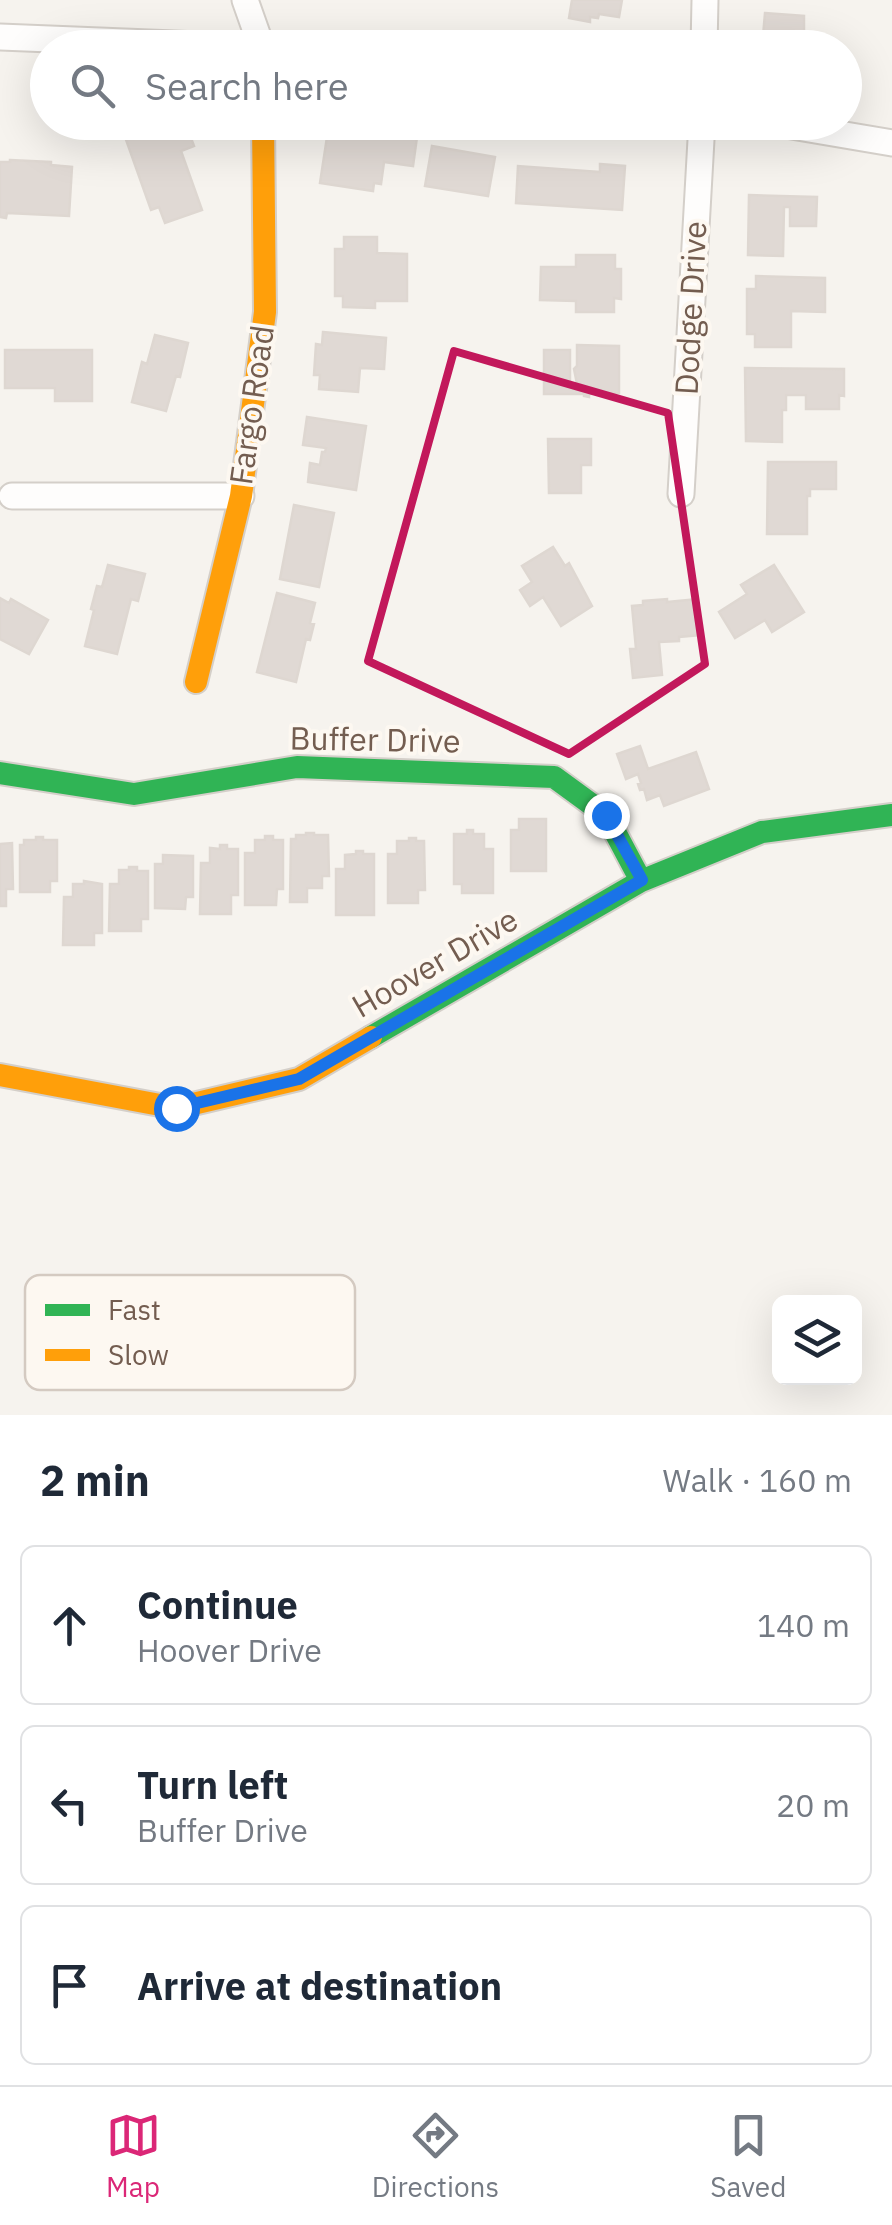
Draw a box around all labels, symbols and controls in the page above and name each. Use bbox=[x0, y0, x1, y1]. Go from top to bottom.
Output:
search box bbox=[30, 30, 862, 140]
icon: search bbox=[65, 58, 120, 113]
text: Search here bbox=[145, 61, 349, 110]
street label: Dodge Drive bbox=[664, 220, 716, 396]
street label: Fargo Road bbox=[219, 322, 283, 487]
street label: Buffer Drive bbox=[289, 717, 461, 761]
route end bbox=[584, 793, 630, 839]
street label: Hoover Drive bbox=[344, 898, 525, 1027]
route start bbox=[154, 1086, 200, 1132]
legend bbox=[25, 1275, 355, 1390]
text: Fast bbox=[108, 1291, 161, 1328]
map controls bbox=[772, 1295, 862, 1385]
button: layers bbox=[772, 1295, 862, 1385]
text: Slow bbox=[108, 1336, 169, 1373]
text: 2 min bbox=[40, 1453, 150, 1508]
text: Walk · 160 m bbox=[663, 1459, 852, 1501]
text: Continue bbox=[137, 1580, 298, 1629]
icon: ahead bbox=[42, 1598, 97, 1653]
text: 140 m bbox=[757, 1604, 850, 1646]
text: Hoover Drive bbox=[137, 1629, 322, 1671]
text: Turn left bbox=[137, 1760, 288, 1809]
icon: left bbox=[42, 1778, 97, 1833]
text: 20 m bbox=[776, 1784, 850, 1826]
text: Buffer Drive bbox=[137, 1809, 308, 1851]
icon: arrive bbox=[42, 1958, 97, 2013]
text: Arrive at destination bbox=[137, 1961, 502, 2010]
tab: Map bbox=[106, 2108, 161, 2205]
tab: Directions bbox=[372, 2108, 499, 2205]
tab: Saved bbox=[710, 2108, 786, 2205]

